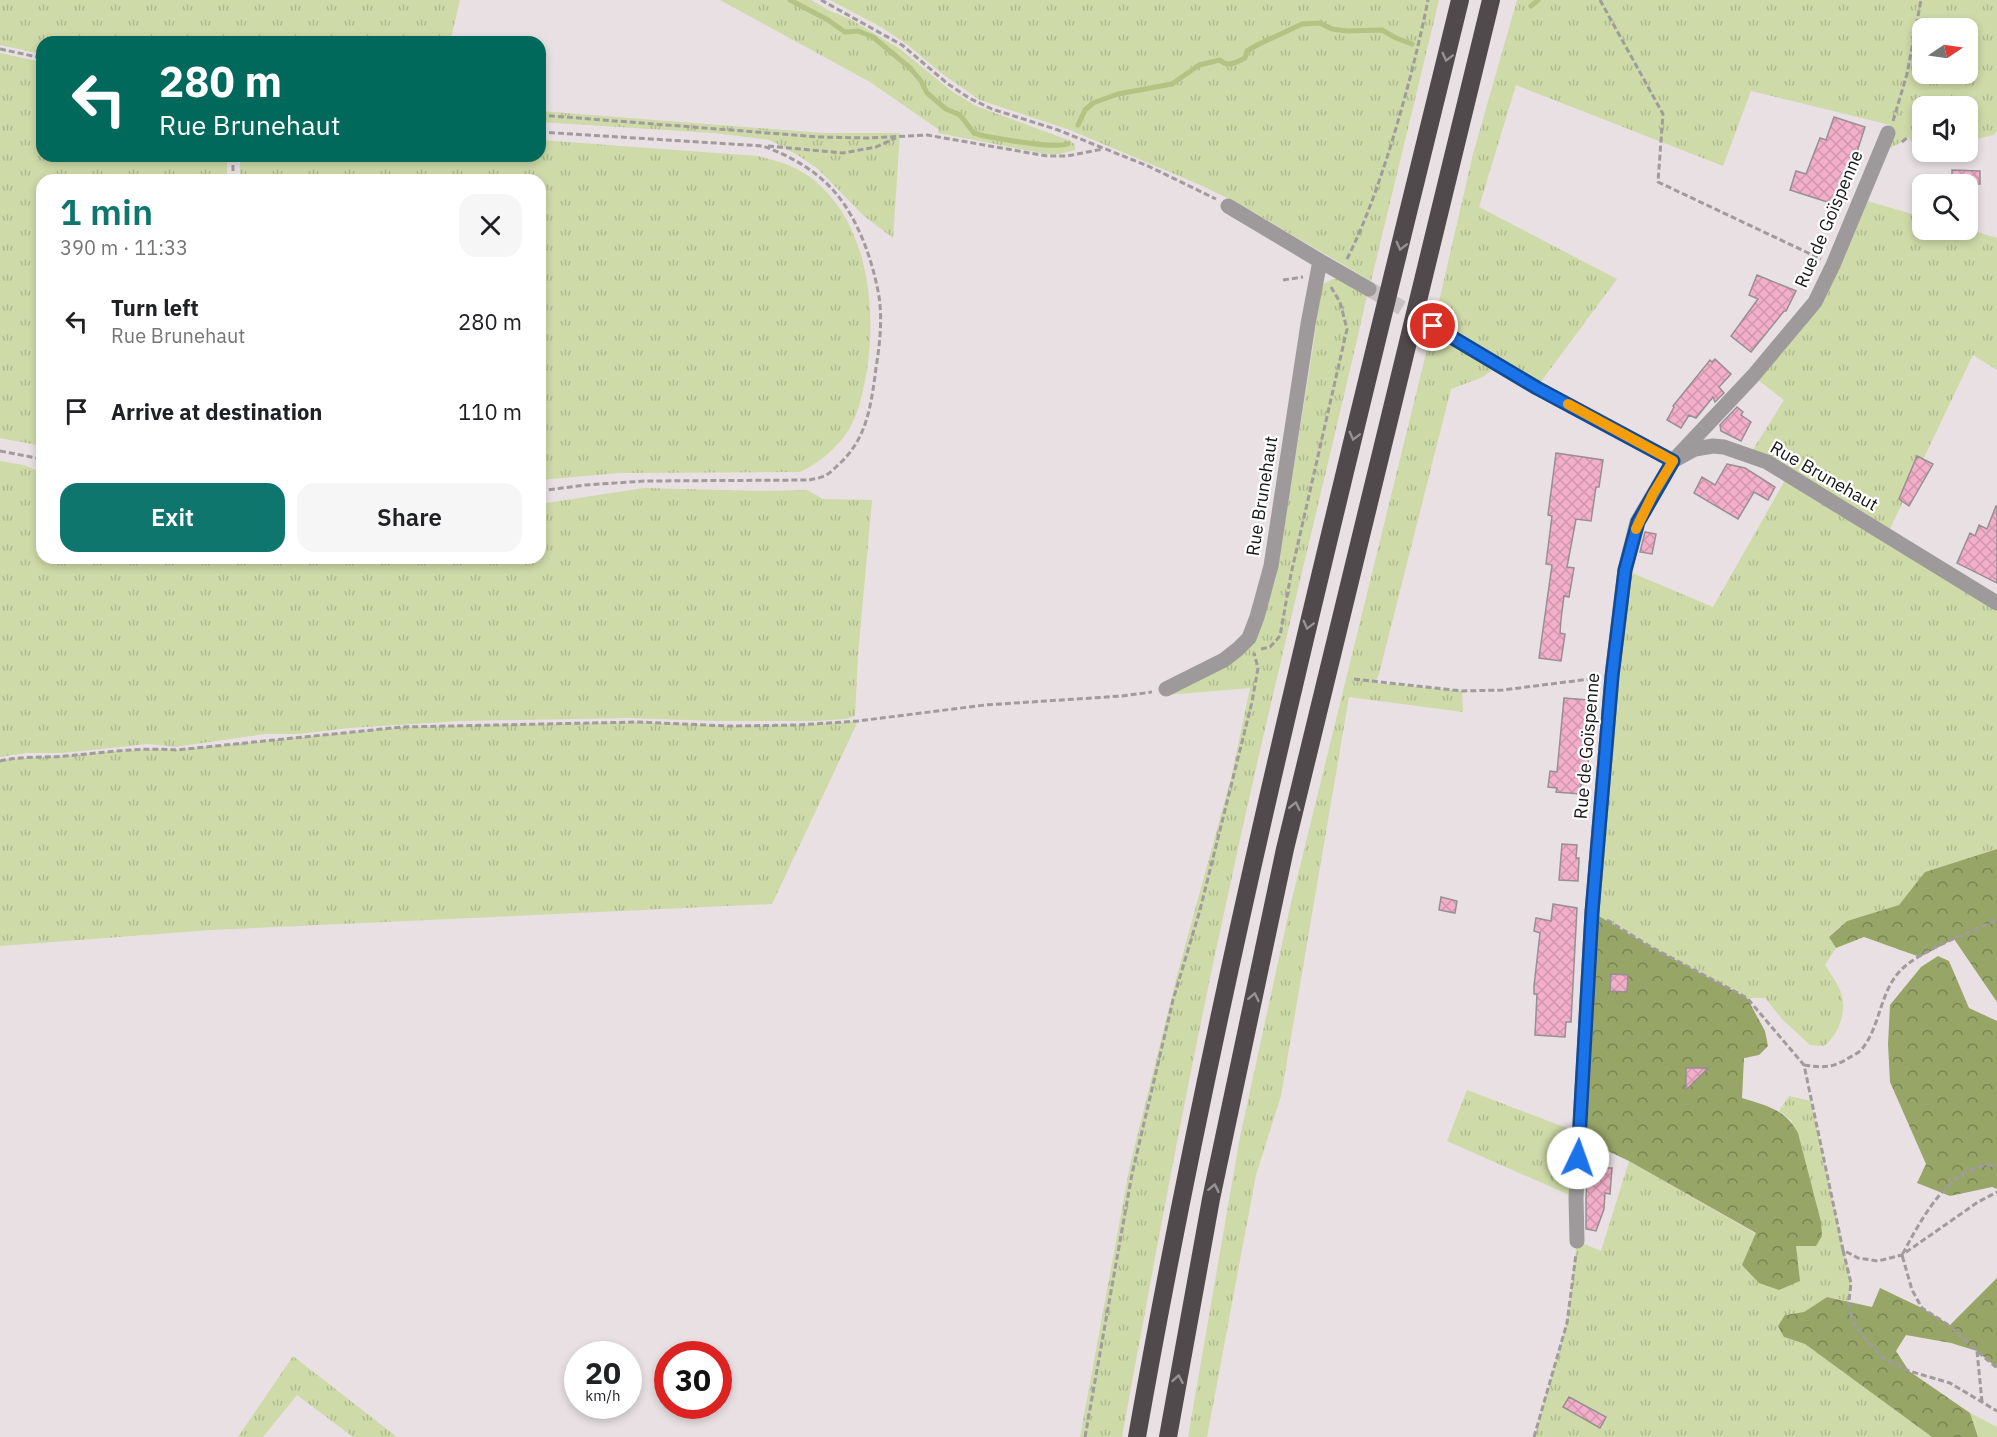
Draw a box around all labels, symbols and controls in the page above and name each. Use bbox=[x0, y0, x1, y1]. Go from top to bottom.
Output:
north arrow bbox=[1912, 18, 1978, 84]
map controls bbox=[1912, 18, 1978, 240]
one-way arrow bbox=[1441, 52, 1454, 62]
text: 280 m bbox=[159, 54, 282, 109]
icon: left bbox=[60, 60, 138, 138]
button: sound bbox=[1912, 96, 1978, 162]
text: Rue Brunehaut bbox=[159, 107, 340, 142]
street label: Rue de Goïspenne bbox=[1789, 147, 1868, 291]
button: search bbox=[1912, 174, 1978, 240]
text: 1 min bbox=[60, 188, 153, 235]
button: close bbox=[459, 194, 522, 257]
text: 390 m · 11:33 bbox=[60, 234, 188, 261]
one-way arrow bbox=[1395, 241, 1408, 251]
text: Turn left bbox=[111, 293, 199, 322]
pin bbox=[1407, 300, 1458, 351]
icon: left bbox=[60, 305, 93, 338]
text: 280 m bbox=[458, 307, 522, 336]
icon: arrive bbox=[1416, 309, 1449, 342]
text: Rue Brunehaut bbox=[111, 322, 245, 349]
icon: arrive bbox=[60, 395, 93, 428]
text: Arrive at destination bbox=[111, 397, 322, 426]
text: 110 m bbox=[458, 397, 522, 426]
one-way arrow bbox=[1349, 431, 1362, 441]
street label: Rue Brunehaut bbox=[1241, 434, 1282, 557]
street label: Rue Brunehaut bbox=[1766, 435, 1882, 516]
button: Exit bbox=[60, 483, 285, 552]
button: Share bbox=[297, 483, 522, 552]
one-way arrow bbox=[1303, 620, 1316, 630]
street label: Rue de Goïspenne bbox=[1569, 672, 1604, 820]
one-way arrow bbox=[1288, 802, 1301, 812]
one-way arrow bbox=[1246, 992, 1259, 1002]
position arrow bbox=[1546, 1126, 1610, 1190]
one-way arrow bbox=[1207, 1183, 1220, 1193]
speed limit sign: 30 bbox=[654, 1341, 732, 1419]
text: 20 bbox=[585, 1353, 621, 1392]
one-way arrow bbox=[1171, 1375, 1184, 1385]
text: km/h bbox=[585, 1386, 621, 1405]

